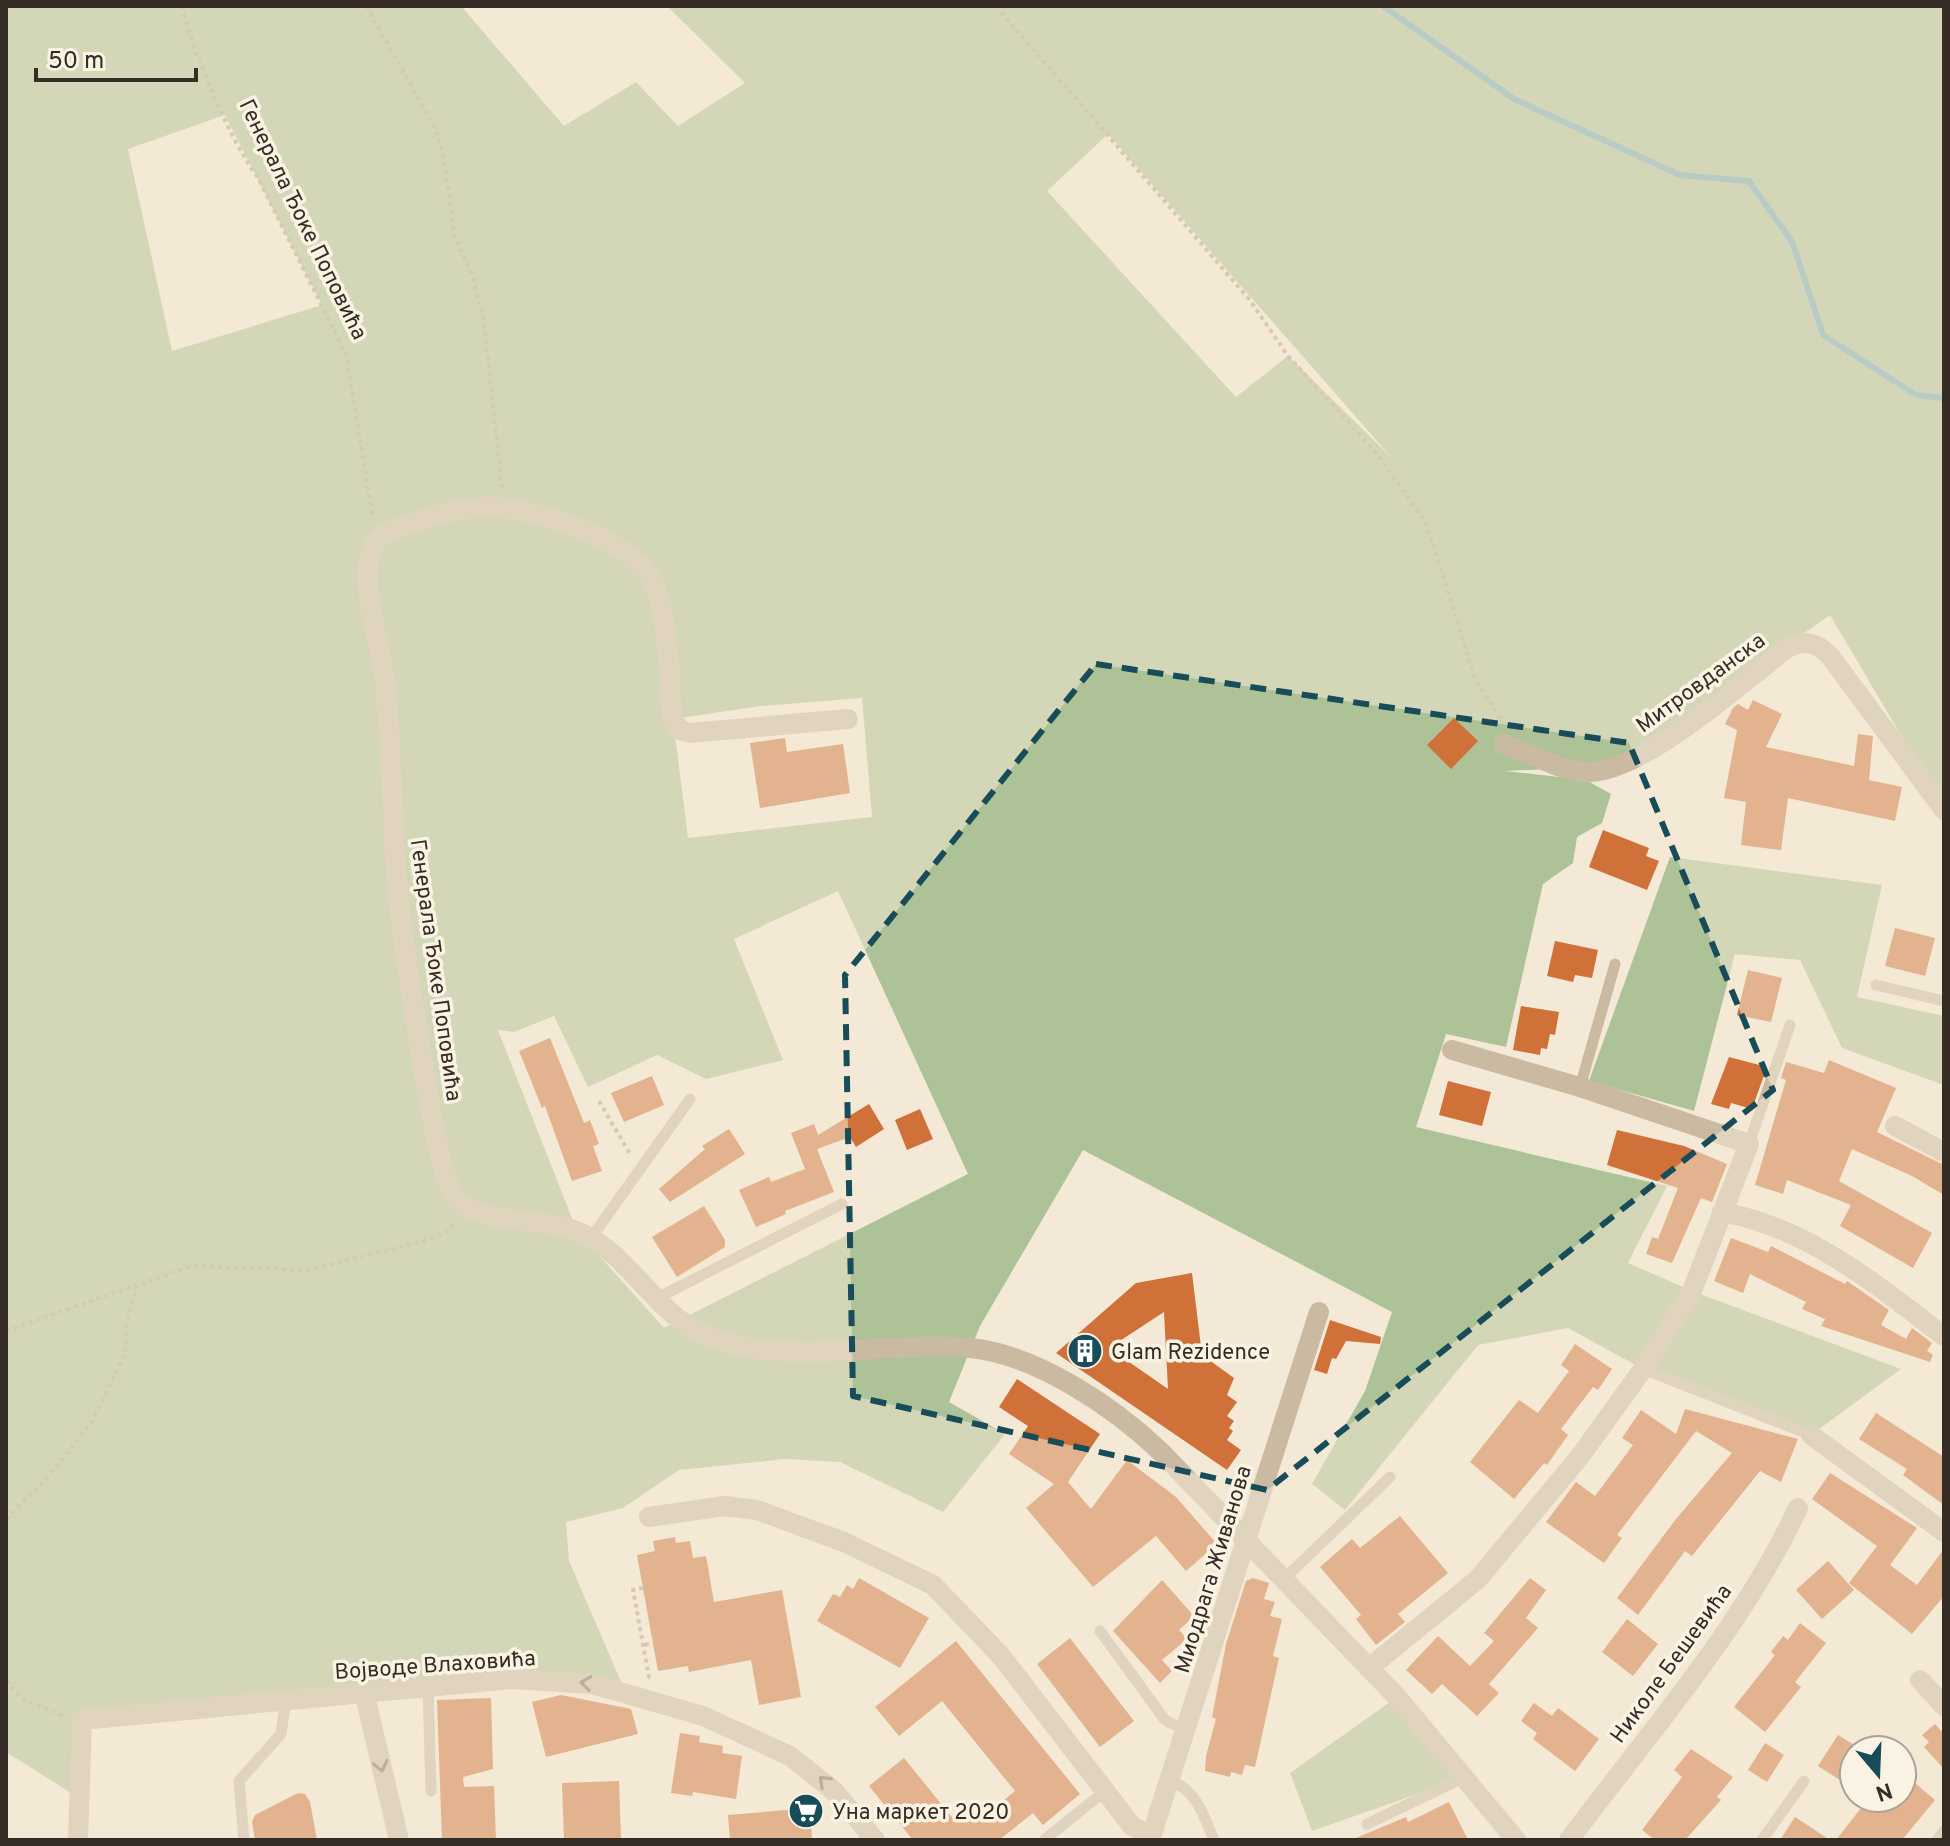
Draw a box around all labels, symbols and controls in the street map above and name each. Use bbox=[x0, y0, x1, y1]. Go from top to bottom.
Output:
scale bar bbox=[36, 32, 196, 82]
text: 50 m bbox=[48, 47, 104, 77]
street label: Генерала Ђоке Поповића bbox=[232, 95, 372, 345]
street label: Митровданска bbox=[1632, 628, 1771, 740]
street label: Генерала Ђоке Поповића bbox=[403, 838, 466, 1103]
building icon: Glam Rezidence bbox=[1066, 1332, 1104, 1370]
place label: Glam Rezidence bbox=[1111, 1340, 1270, 1367]
street label: Миодрага Живанова bbox=[1170, 1463, 1259, 1677]
street label: Николе Бешевића bbox=[1605, 1580, 1739, 1749]
street label: Војводе Влаховића bbox=[334, 1646, 537, 1687]
one-way arrow bbox=[579, 1675, 592, 1692]
north arrow bbox=[1838, 1734, 1918, 1814]
one-way arrow bbox=[372, 1759, 389, 1772]
text: N bbox=[1872, 1775, 1896, 1806]
one-way arrow bbox=[818, 1777, 833, 1791]
supermarket icon: Уна маркет 2020 bbox=[787, 1792, 825, 1830]
place label: Уна маркет 2020 bbox=[832, 1800, 1009, 1827]

